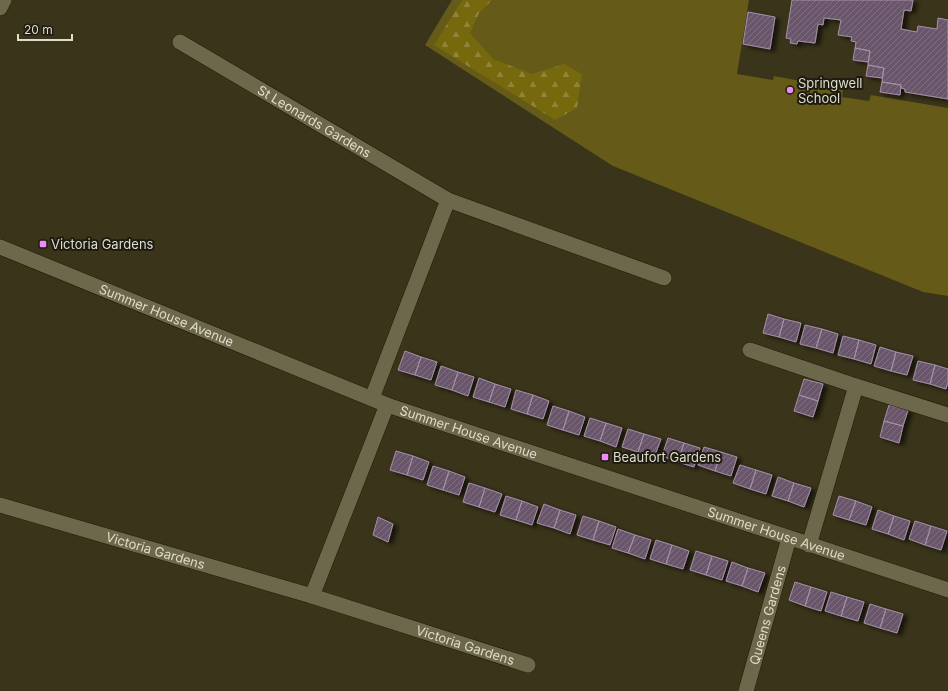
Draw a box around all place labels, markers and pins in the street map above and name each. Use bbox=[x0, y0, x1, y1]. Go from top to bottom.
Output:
place label: Springwell School bbox=[798, 75, 862, 106]
marker: Springwell School bbox=[785, 85, 795, 95]
place label: Victoria Gardens bbox=[51, 236, 154, 252]
marker: Victoria Gardens bbox=[38, 239, 48, 249]
place label: Beaufort Gardens bbox=[613, 449, 721, 465]
marker: Beaufort Gardens bbox=[600, 452, 610, 462]

